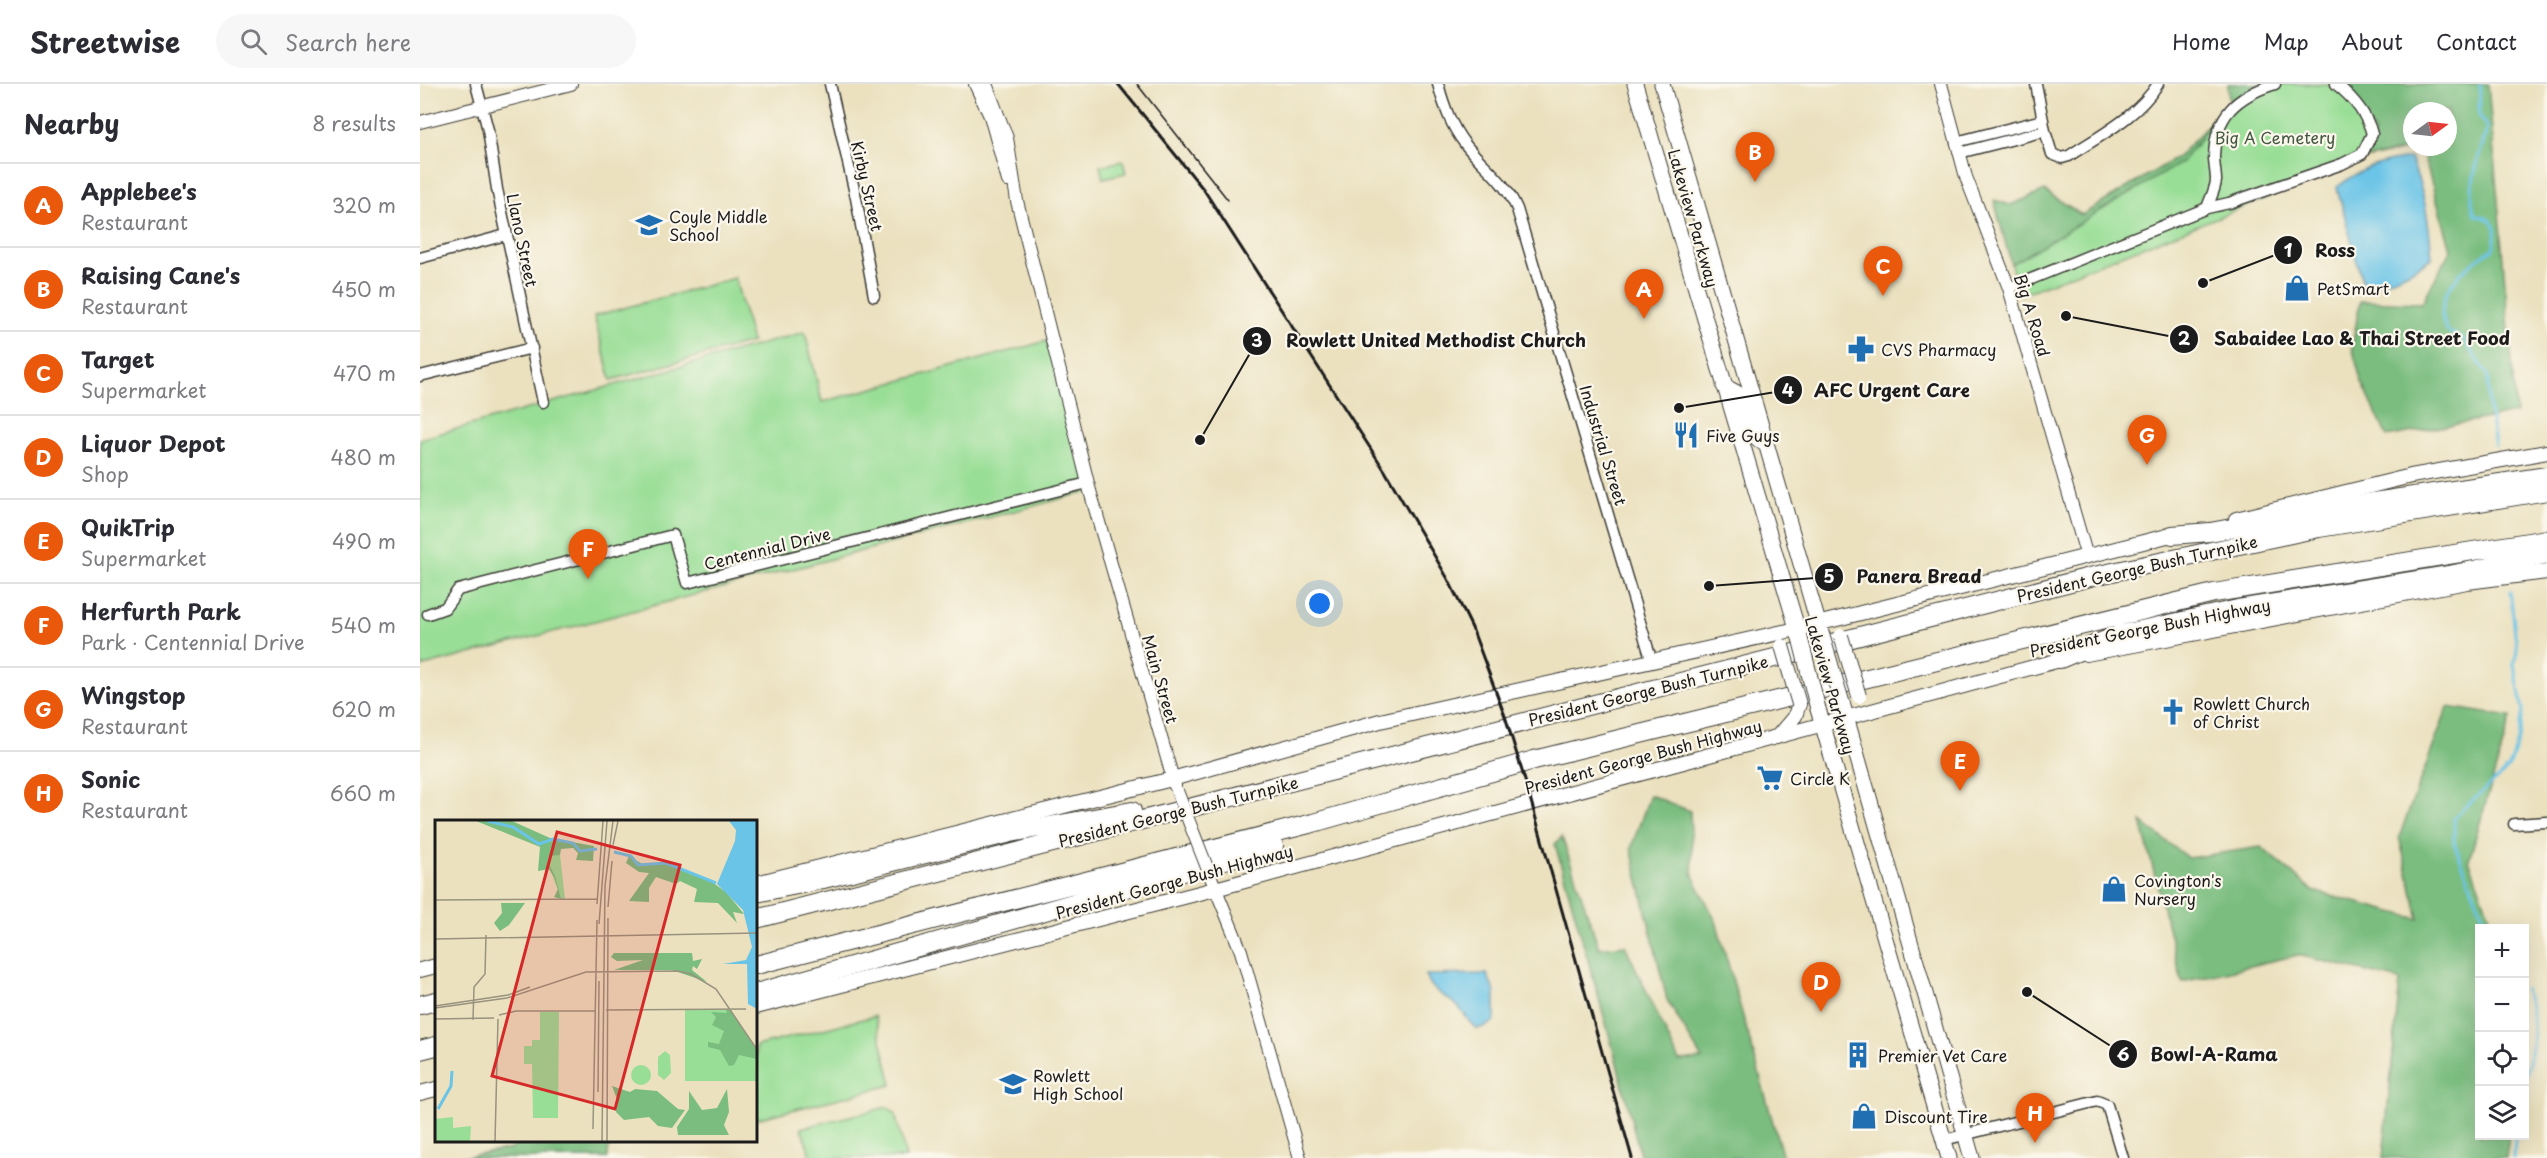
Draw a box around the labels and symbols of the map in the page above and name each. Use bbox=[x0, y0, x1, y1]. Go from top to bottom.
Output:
north arrow bbox=[2403, 102, 2457, 156]
park label: Big A Cemetery bbox=[2214, 125, 2336, 149]
pin: B bbox=[1736, 132, 1774, 182]
street label: Kirby Street bbox=[846, 139, 890, 234]
street label: Lakeview Parkway bbox=[1663, 146, 1725, 290]
street label: Llano Street bbox=[501, 191, 545, 289]
place label: Coyle Middle School bbox=[669, 204, 768, 246]
school or university icon: Coyle Middle School bbox=[634, 210, 664, 240]
callout: Ross bbox=[2273, 232, 2367, 268]
text: 1 bbox=[2284, 236, 2293, 263]
text: Ross bbox=[2315, 236, 2355, 263]
pin: C bbox=[1864, 246, 1902, 296]
pin: A bbox=[1624, 270, 1664, 319]
street label: Big A Road bbox=[2009, 271, 2057, 359]
shop icon: PetSmart bbox=[2282, 273, 2312, 303]
place label: PetSmart bbox=[2317, 276, 2390, 300]
callout: Sabaidee Lao & Thai Street Food bbox=[2169, 321, 2524, 357]
callout: Rowlett United Methodist Church bbox=[1242, 323, 1600, 359]
text: 2 bbox=[2178, 324, 2191, 351]
text: Sabaidee Lao & Thai Street Food bbox=[2214, 324, 2510, 351]
text: 3 bbox=[1251, 326, 1263, 353]
text: Rowlett United Methodist Church bbox=[1286, 326, 1586, 353]
pharmacy icon: CVS Pharmacy bbox=[1846, 334, 1876, 364]
place label: CVS Pharmacy bbox=[1881, 337, 1996, 361]
callout: AFC Urgent Care bbox=[1773, 372, 1982, 408]
text: 4 bbox=[1782, 376, 1794, 403]
text: AFC Urgent Care bbox=[1814, 376, 1970, 403]
street label: Industrial Street bbox=[1574, 382, 1634, 509]
pin: G bbox=[2128, 416, 2166, 465]
restaurant icon: Five Guys bbox=[1671, 420, 1701, 450]
place label: Five Guys bbox=[1706, 423, 1780, 447]
street label: Centennial Drive bbox=[701, 521, 833, 575]
street label: President George Bush Turnpike bbox=[2014, 529, 2260, 607]
pin: F bbox=[568, 530, 608, 579]
callout: Panera Bread bbox=[1814, 559, 1994, 595]
text: 5 bbox=[1823, 562, 1835, 589]
text: Panera Bread bbox=[1856, 562, 1982, 589]
your location bbox=[1305, 589, 1334, 618]
street label: President George Bush Highway bbox=[2028, 592, 2272, 662]
street label: Lakeview Parkway bbox=[1800, 613, 1862, 757]
street label: Main Street bbox=[1137, 632, 1185, 727]
street label: President George Bush Turnpike bbox=[1526, 649, 1770, 731]
place label: Rowlett Church of Christ bbox=[2193, 691, 2310, 733]
church icon: Rowlett Church of Christ bbox=[2158, 697, 2188, 727]
street label: President George Bush Highway bbox=[1522, 713, 1764, 799]
pin: E bbox=[1940, 742, 1980, 791]
supermarket icon: Circle K bbox=[1755, 763, 1785, 793]
place label: Circle K bbox=[1790, 766, 1850, 790]
street label: President George Bush Turnpike bbox=[1056, 770, 1300, 852]
inset map bbox=[435, 820, 758, 1143]
street label: President George Bush Highway bbox=[1053, 838, 1295, 924]
place label: Covington's Nursery bbox=[2134, 868, 2222, 910]
shop icon: Covington's Nursery bbox=[2099, 874, 2129, 904]
pin: D bbox=[1802, 962, 1840, 1012]
callout: Bowl-A-Rama bbox=[2108, 1036, 2290, 1072]
building icon: Premier Vet Care bbox=[1843, 1040, 1873, 1070]
text: 6 bbox=[2117, 1040, 2130, 1067]
text: Bowl-A-Rama bbox=[2150, 1040, 2278, 1067]
place label: Premier Vet Care bbox=[1878, 1043, 2007, 1067]
place label: Rowlett High School bbox=[1033, 1063, 1123, 1105]
school or university icon: Rowlett High School bbox=[998, 1069, 1028, 1099]
pin: H bbox=[2016, 1094, 2054, 1143]
shop icon: Discount Tire bbox=[1849, 1101, 1879, 1131]
place label: Discount Tire bbox=[1884, 1104, 1988, 1128]

